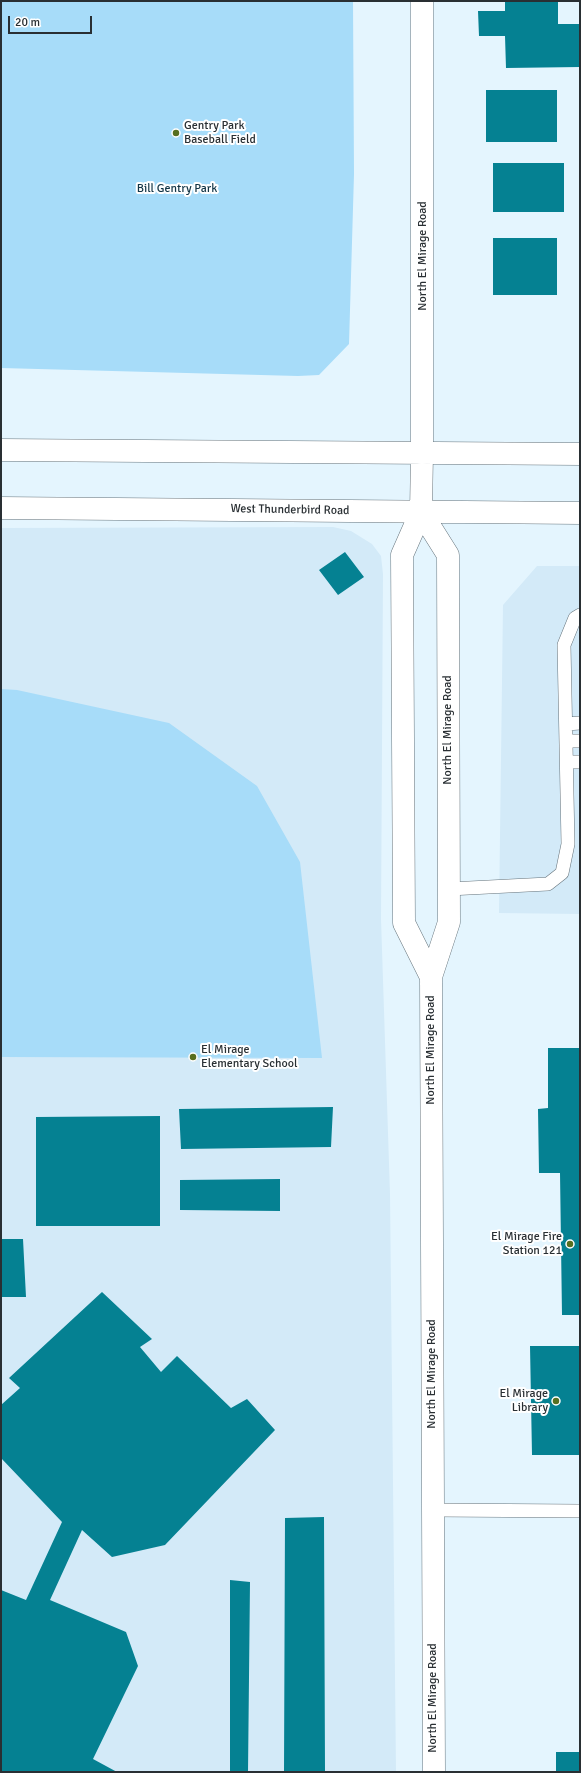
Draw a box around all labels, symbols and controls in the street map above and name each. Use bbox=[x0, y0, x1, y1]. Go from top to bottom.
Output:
scale bar bbox=[10, 8, 94, 34]
text: 20 m bbox=[15, 15, 40, 30]
place label: Gentry Park Baseball Field bbox=[184, 119, 256, 147]
marker: Gentry Park Baseball Field bbox=[171, 128, 181, 138]
park label: Bill Gentry Park bbox=[137, 182, 217, 196]
street label: North El Mirage Road bbox=[416, 201, 430, 311]
street label: West Thunderbird Road bbox=[231, 502, 349, 518]
street label: North El Mirage Road bbox=[441, 675, 455, 785]
street label: North El Mirage Road bbox=[424, 995, 438, 1105]
place label: El Mirage Elementary School bbox=[201, 1043, 297, 1071]
marker: El Mirage Elementary School bbox=[188, 1052, 198, 1062]
place label: El Mirage Fire Station 121 bbox=[491, 1230, 562, 1258]
marker: El Mirage Fire Station 121 bbox=[565, 1239, 575, 1249]
street label: North El Mirage Road bbox=[425, 1319, 439, 1429]
place label: El Mirage Library bbox=[499, 1387, 548, 1415]
marker: El Mirage Library bbox=[551, 1396, 561, 1406]
street label: North El Mirage Road bbox=[426, 1643, 440, 1753]

